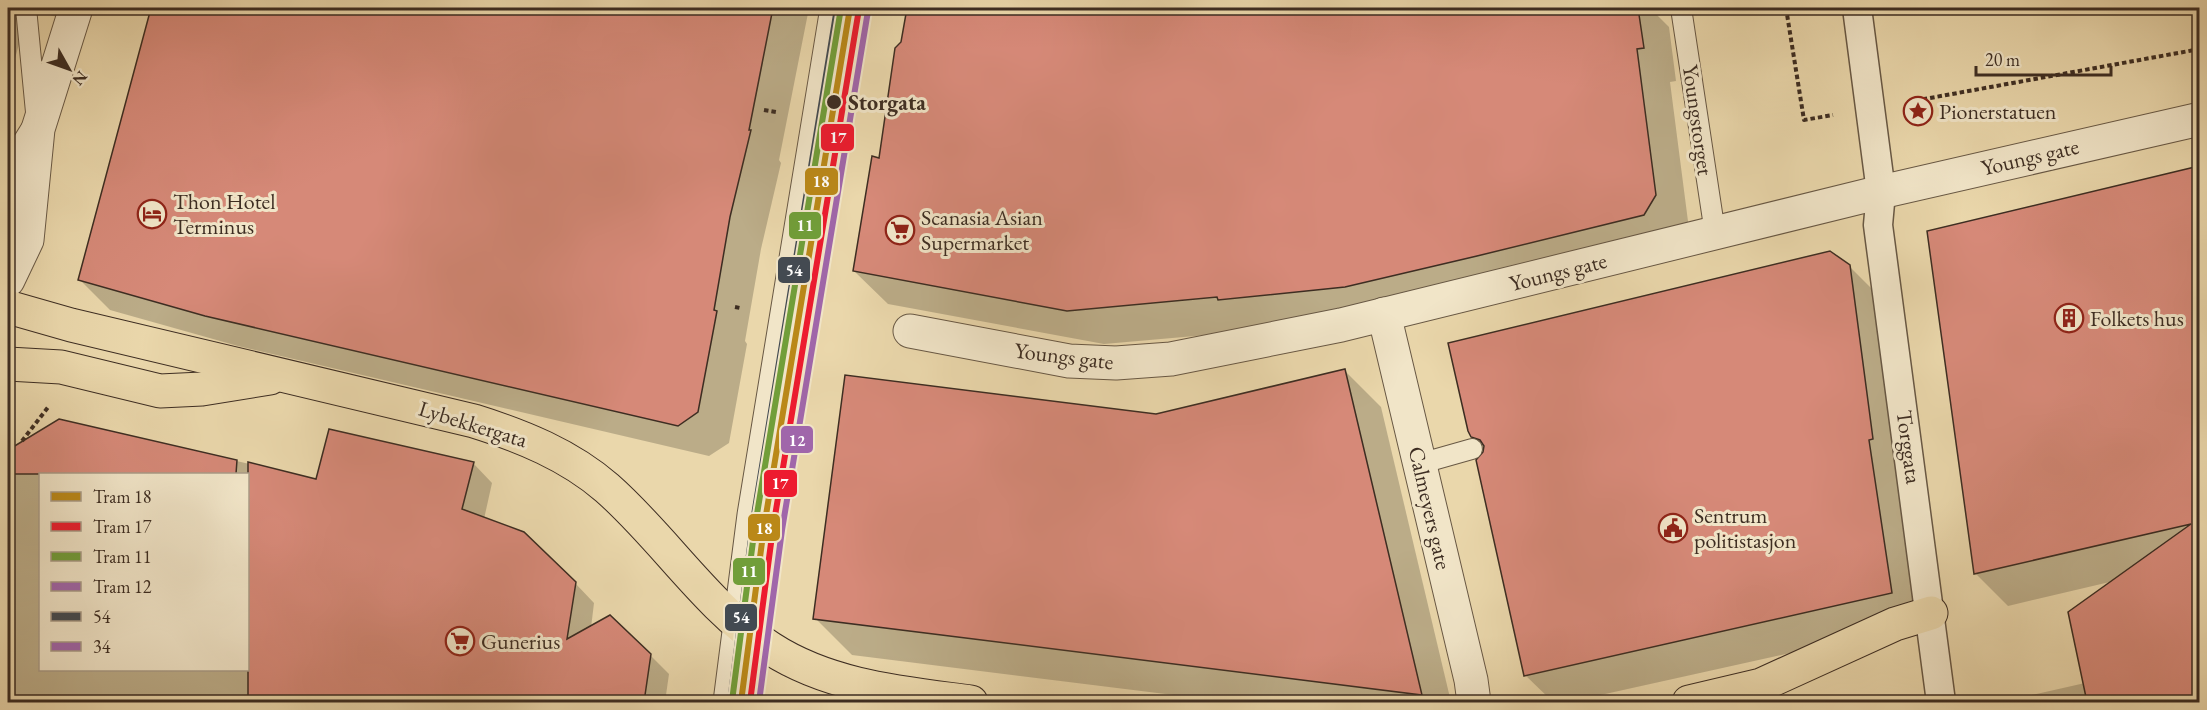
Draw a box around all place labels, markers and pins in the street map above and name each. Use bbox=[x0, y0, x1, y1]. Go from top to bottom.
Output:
place label: Storgata bbox=[848, 88, 926, 117]
marker: Storgata bbox=[825, 93, 843, 111]
place icon: Pionerstatuen bbox=[1902, 95, 1934, 127]
place label: Pionerstatuen bbox=[1939, 97, 2057, 126]
place label: Thon Hotel Terminus bbox=[173, 187, 275, 241]
hotel icon: Thon Hotel Terminus bbox=[136, 198, 168, 230]
place label: Scanasia Asian Supermarket bbox=[921, 203, 1043, 257]
supermarket icon: Scanasia Asian Supermarket bbox=[884, 214, 916, 246]
building icon: Folkets hus bbox=[2053, 302, 2085, 334]
place label: Folkets hus bbox=[2090, 304, 2184, 333]
place label: Sentrum politistasjon bbox=[1694, 501, 1797, 555]
public building icon: Sentrum politistasjon bbox=[1657, 512, 1689, 544]
supermarket icon: Gunerius bbox=[444, 625, 476, 657]
place label: Gunerius bbox=[481, 627, 560, 656]

